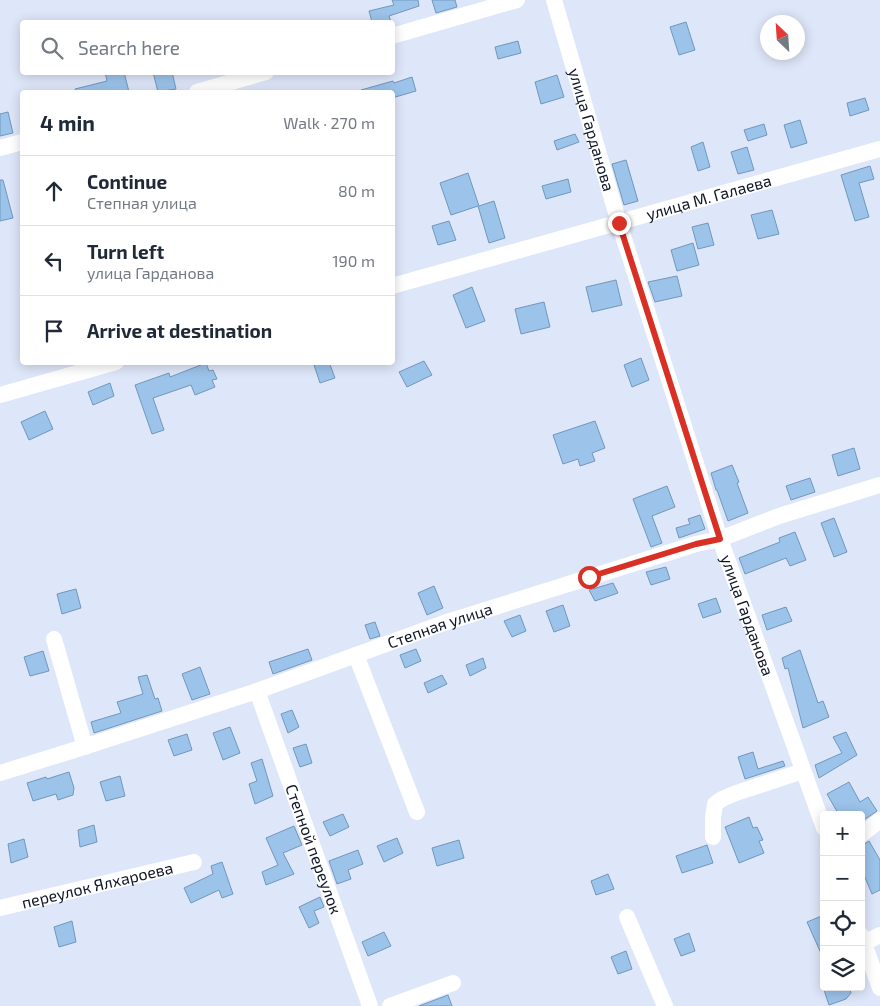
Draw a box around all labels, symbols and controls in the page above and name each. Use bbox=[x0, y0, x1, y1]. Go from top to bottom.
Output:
north arrow bbox=[760, 15, 805, 60]
search box bbox=[20, 20, 395, 75]
icon: search bbox=[38, 34, 66, 62]
text: Search here bbox=[78, 36, 180, 59]
street label: улица Гарданова bbox=[564, 66, 619, 193]
text: 4 min bbox=[40, 110, 95, 135]
text: Walk · 270 m bbox=[283, 113, 375, 132]
text: Continue bbox=[87, 170, 167, 193]
street label: улица М. Галаева bbox=[644, 170, 773, 224]
icon: ahead bbox=[40, 177, 68, 205]
text: 80 m bbox=[338, 181, 375, 200]
text: Степная улица bbox=[87, 193, 197, 212]
route end bbox=[608, 212, 631, 235]
text: Turn left bbox=[87, 240, 164, 263]
icon: left bbox=[40, 247, 68, 275]
text: 190 m bbox=[332, 251, 375, 270]
text: улица Гарданова bbox=[87, 263, 214, 282]
icon: arrive bbox=[40, 317, 68, 345]
text: Arrive at destination bbox=[87, 319, 272, 342]
street label: улица Гарданова bbox=[716, 552, 778, 678]
route start bbox=[578, 566, 601, 589]
street label: Степная улица bbox=[384, 598, 495, 652]
street label: Степной переулок bbox=[282, 781, 346, 917]
map controls bbox=[820, 811, 865, 991]
button: + bbox=[820, 811, 865, 856]
button: − bbox=[820, 856, 865, 901]
street label: переулок Ялхароева bbox=[20, 857, 175, 912]
button: locate bbox=[820, 901, 865, 946]
button: layers bbox=[820, 946, 865, 991]

